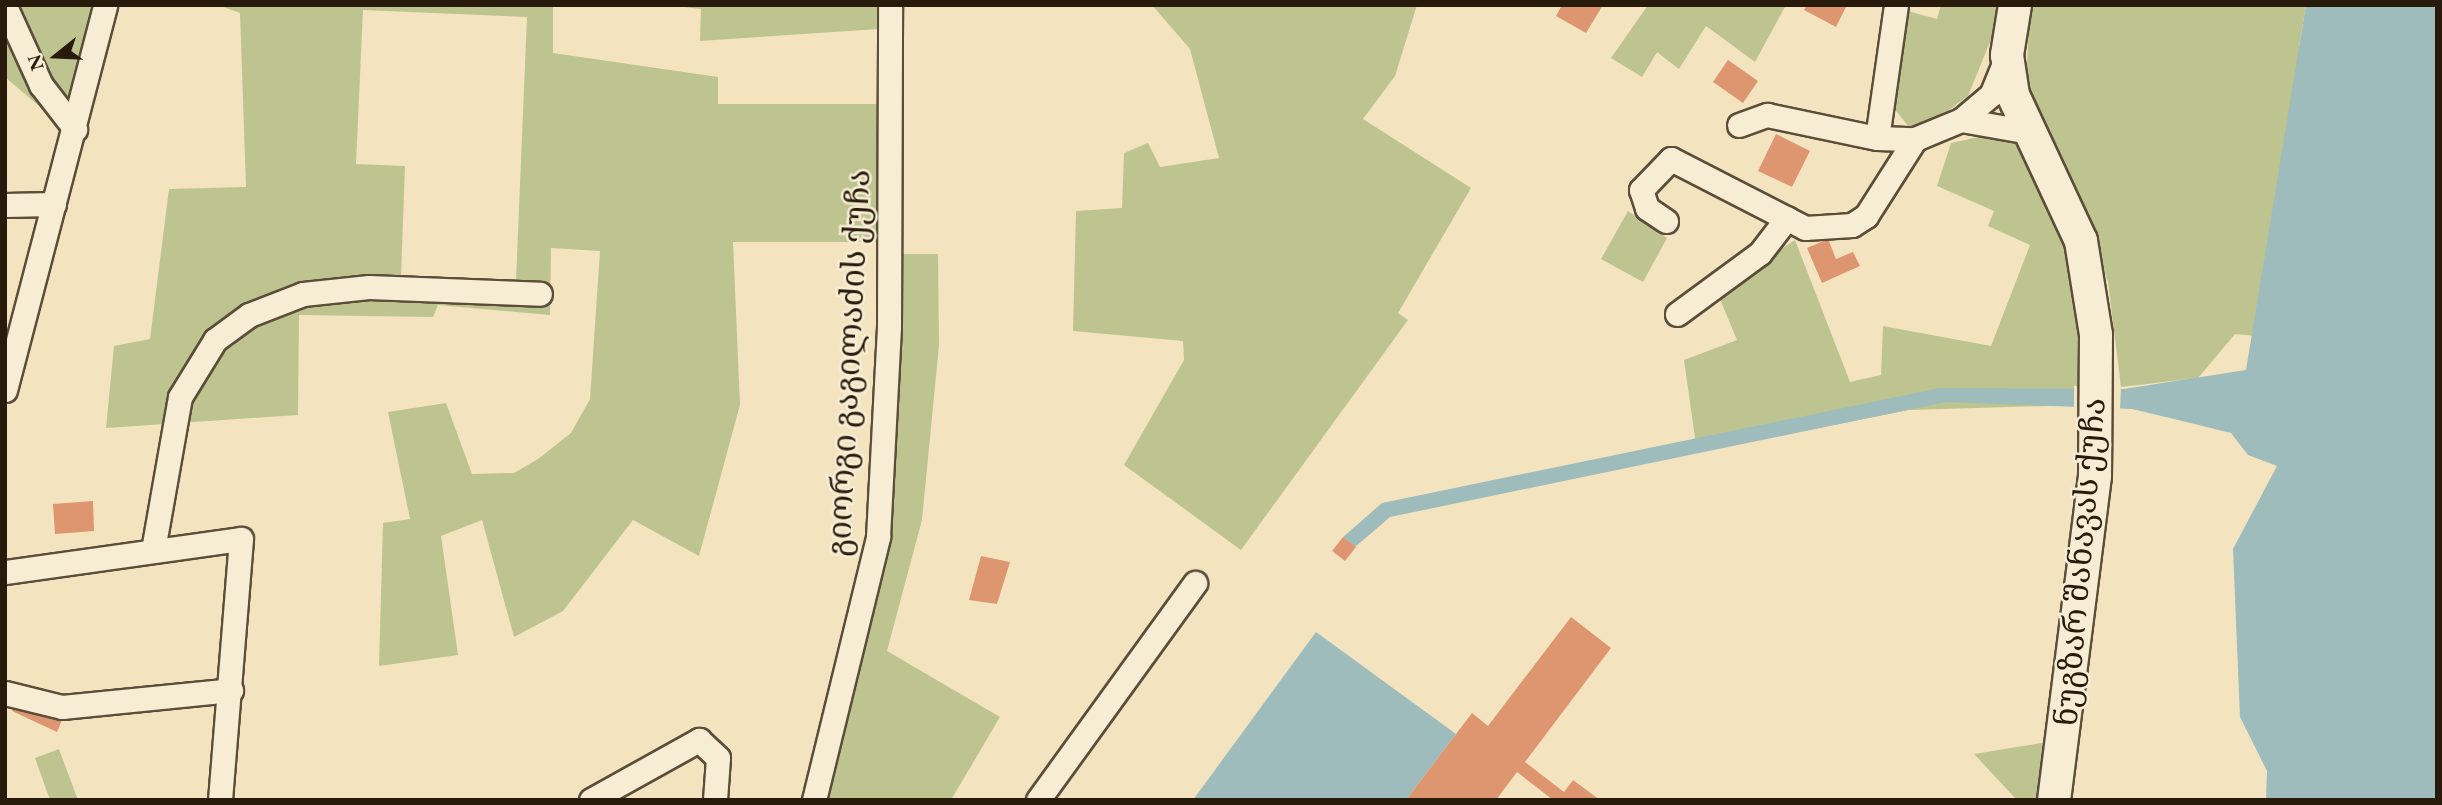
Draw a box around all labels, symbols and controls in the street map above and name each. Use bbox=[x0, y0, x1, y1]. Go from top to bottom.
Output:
north arrow bbox=[21, 21, 91, 91]
text: N bbox=[21, 51, 50, 74]
street label: გიორგი გაგილაძის ქუჩა bbox=[820, 168, 878, 558]
street label: ნუგზარ შანავას ქუჩა bbox=[2046, 396, 2114, 728]

